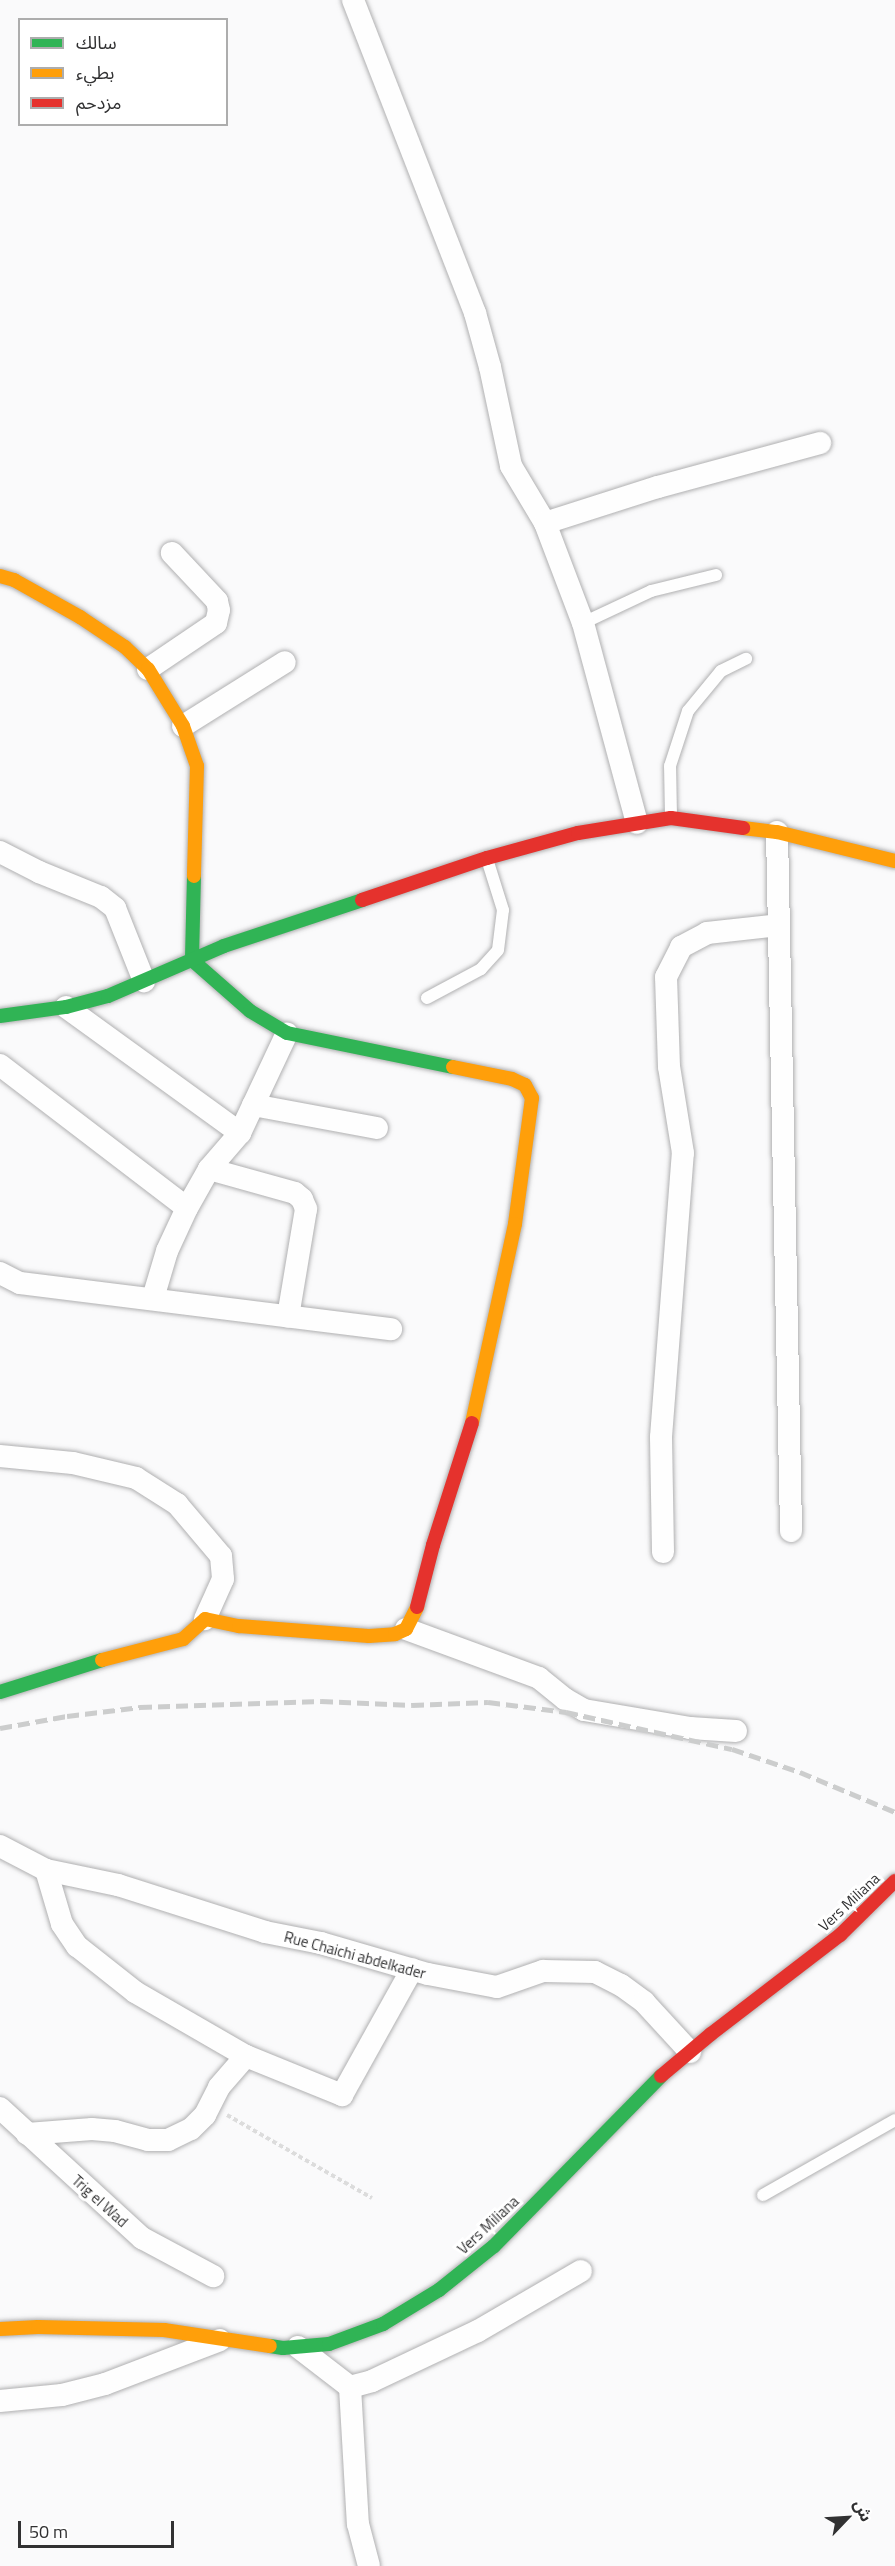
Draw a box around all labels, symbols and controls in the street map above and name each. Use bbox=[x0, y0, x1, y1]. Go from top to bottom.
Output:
legend bbox=[18, 18, 228, 126]
text: سالك bbox=[76, 29, 117, 56]
text: بطيء bbox=[76, 59, 114, 86]
text: مزدحم bbox=[76, 89, 121, 116]
street label: Vers Miliana bbox=[815, 1869, 883, 1935]
street label: Rue Chaichi abdelkader bbox=[282, 1927, 428, 1983]
street label: Trig el Wad bbox=[68, 2171, 132, 2231]
street label: Vers Miliana bbox=[454, 2192, 522, 2258]
north arrow bbox=[817, 2488, 877, 2548]
text: ش bbox=[848, 2495, 879, 2525]
scale bar bbox=[21, 2509, 177, 2547]
text: 50 m bbox=[29, 2518, 68, 2545]

